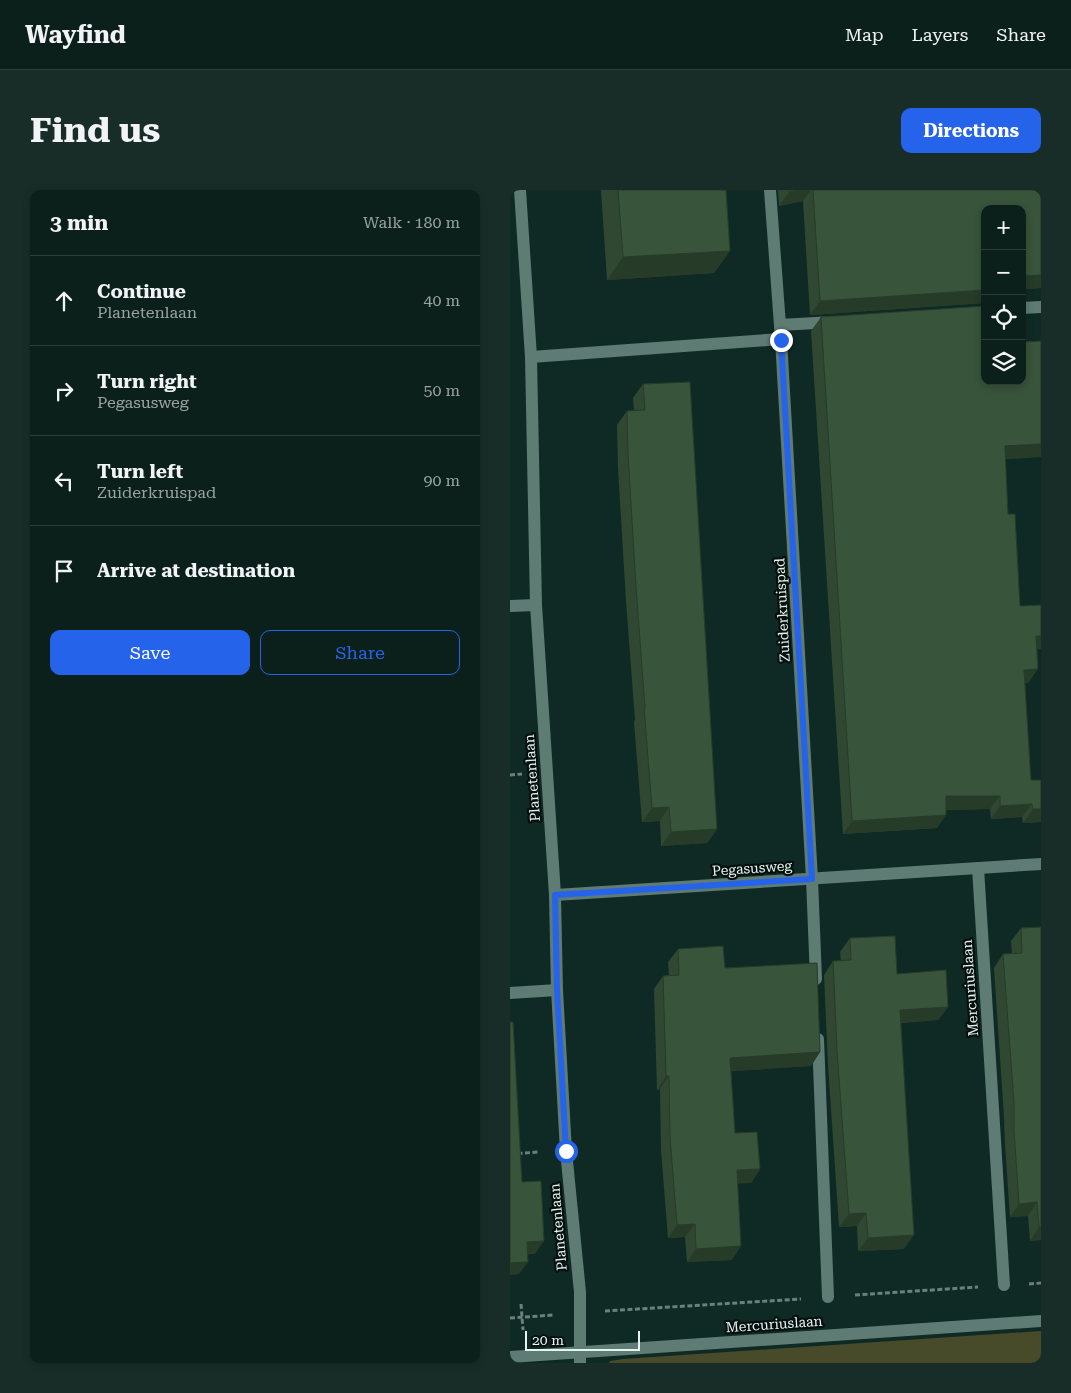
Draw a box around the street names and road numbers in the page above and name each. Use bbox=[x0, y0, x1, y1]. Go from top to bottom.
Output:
street label: Zuiderkruispad bbox=[771, 558, 793, 662]
street label: Planetenlaan bbox=[521, 734, 543, 822]
street label: Pegasusweg bbox=[711, 857, 793, 879]
street label: Mercuriuslaan bbox=[959, 939, 981, 1037]
street label: Planetenlaan bbox=[546, 1183, 570, 1271]
street label: Mercuriuslaan bbox=[725, 1313, 823, 1335]

